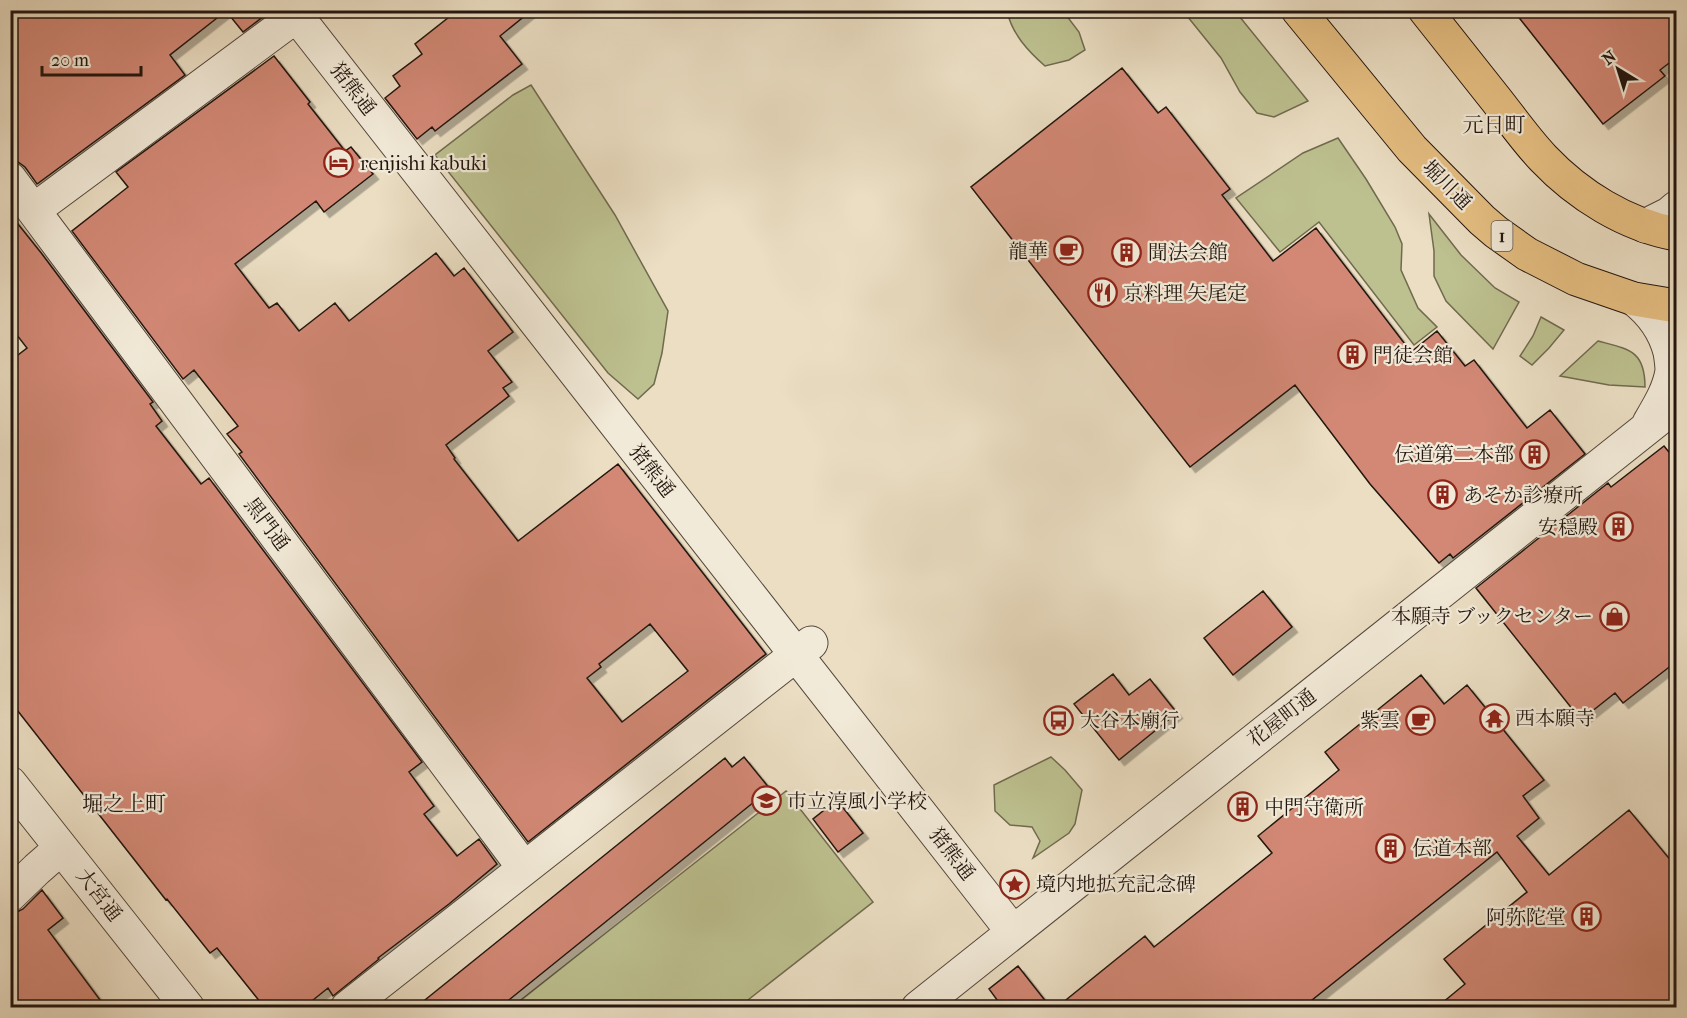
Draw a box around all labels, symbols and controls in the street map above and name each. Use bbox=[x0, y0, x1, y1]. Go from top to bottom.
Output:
scale bar bbox=[42, 39, 141, 77]
north arrow bbox=[1588, 39, 1648, 99]
text: N bbox=[1598, 46, 1620, 69]
text: 20 m bbox=[51, 50, 89, 71]
street label: 猪熊通 bbox=[325, 58, 381, 120]
district label: 元日町 bbox=[1463, 113, 1526, 137]
hotel icon: renjishi kabuki bbox=[323, 147, 355, 179]
place label: renjishi kabuki bbox=[360, 152, 487, 175]
street label: 堀川通 bbox=[1418, 156, 1476, 214]
road number: 1 bbox=[1492, 221, 1512, 251]
cafe icon: 龍華 bbox=[1053, 235, 1085, 267]
building icon: 聞法会館 bbox=[1111, 236, 1143, 268]
place label: 龍華 bbox=[1008, 240, 1048, 263]
place label: 聞法会館 bbox=[1148, 241, 1228, 264]
restaurant icon: 京料理 矢尾定 bbox=[1086, 277, 1118, 309]
place label: 京料理 矢尾定 bbox=[1123, 282, 1247, 305]
building icon: 門徒会館 bbox=[1336, 339, 1368, 371]
place label: 門徒会館 bbox=[1373, 344, 1453, 367]
building icon: 伝道第二本部 bbox=[1519, 438, 1551, 470]
street label: 猪熊通 bbox=[624, 440, 680, 502]
place label: 伝道第二本部 bbox=[1394, 443, 1514, 466]
building icon: あそか診療所 bbox=[1426, 479, 1458, 511]
place label: あそか診療所 bbox=[1463, 484, 1583, 507]
street label: 黒門通 bbox=[240, 493, 294, 555]
building icon: 安穏殿 bbox=[1603, 511, 1635, 543]
place label: 安穏殿 bbox=[1538, 516, 1598, 539]
shop icon: 本願寺 ブックセンター bbox=[1598, 600, 1630, 632]
place label: 本願寺 ブックセンター bbox=[1391, 605, 1593, 628]
street label: 花屋町通 bbox=[1243, 684, 1321, 752]
temple icon: 西本願寺 bbox=[1478, 702, 1510, 734]
bus stop icon: 大谷本廟行 bbox=[1043, 704, 1075, 736]
cafe icon: 紫雲 bbox=[1405, 704, 1437, 736]
place label: 西本願寺 bbox=[1515, 707, 1595, 730]
place label: 大谷本廟行 bbox=[1080, 709, 1180, 732]
place label: 紫雲 bbox=[1360, 709, 1400, 732]
school or university icon: 市立淳風小学校 bbox=[750, 785, 782, 817]
place label: 市立淳風小学校 bbox=[787, 790, 927, 813]
building icon: 中門守衛所 bbox=[1227, 791, 1259, 823]
district label: 堀之上町 bbox=[82, 792, 166, 816]
place label: 中門守衛所 bbox=[1264, 796, 1364, 819]
street label: 猪熊通 bbox=[924, 823, 980, 885]
building icon: 伝道本部 bbox=[1375, 832, 1407, 864]
place label: 伝道本部 bbox=[1412, 837, 1492, 860]
street label: 大宮通 bbox=[71, 864, 127, 926]
place icon: 境内地拡充記念碑 bbox=[999, 868, 1031, 900]
place label: 境内地拡充記念碑 bbox=[1036, 873, 1196, 896]
building icon: 阿弥陀堂 bbox=[1571, 901, 1603, 933]
place label: 阿弥陀堂 bbox=[1486, 906, 1566, 929]

